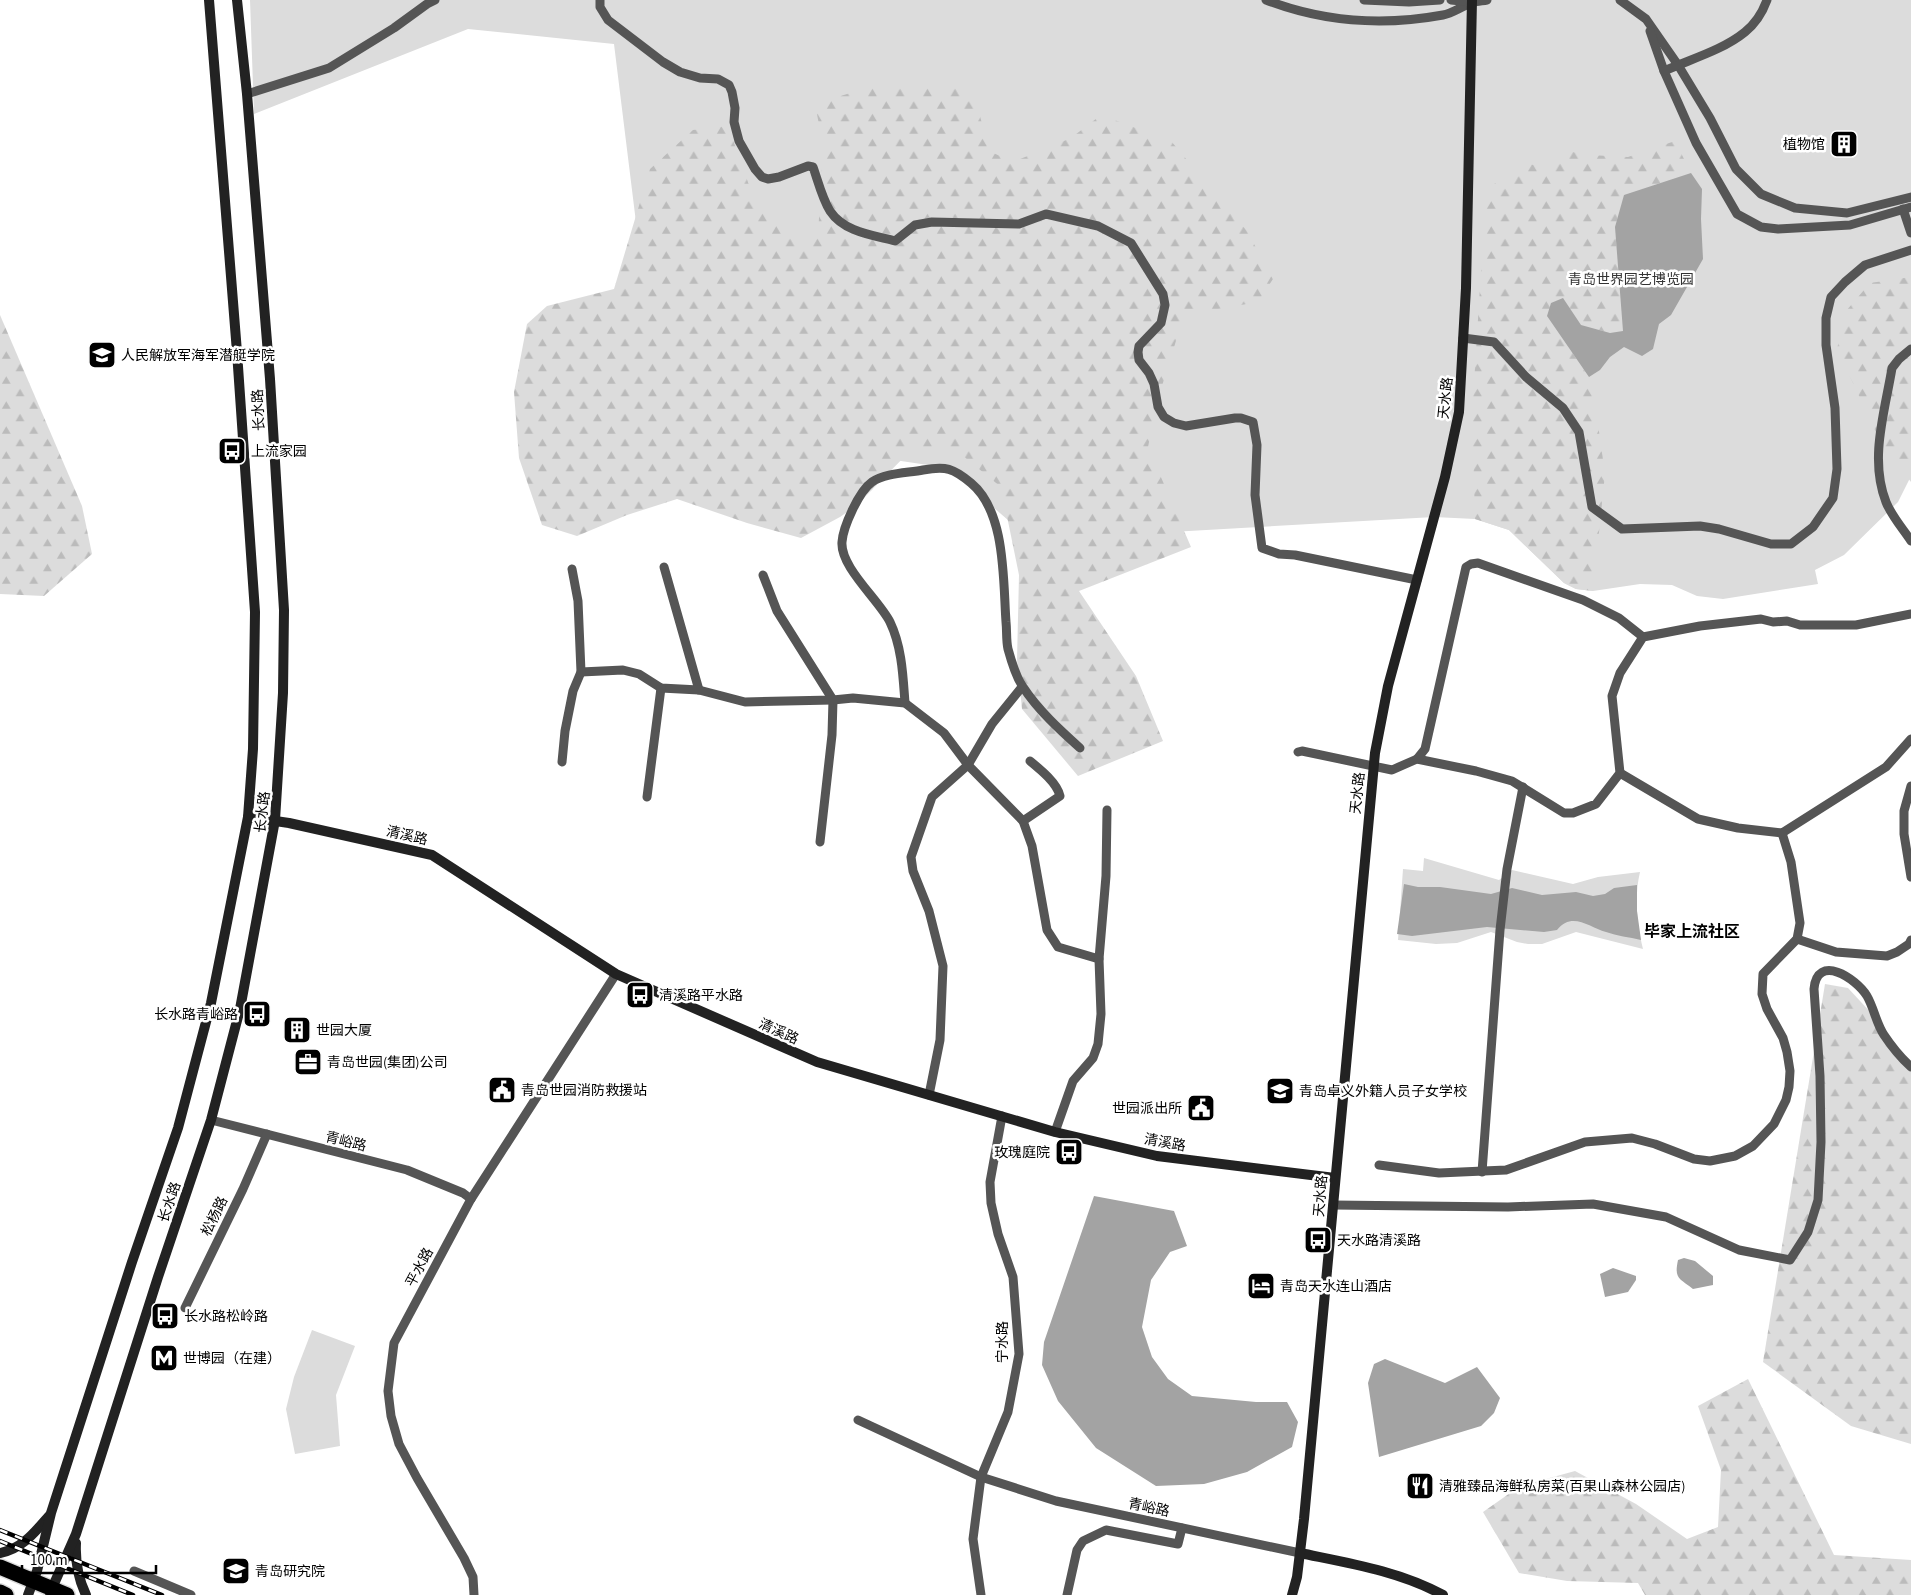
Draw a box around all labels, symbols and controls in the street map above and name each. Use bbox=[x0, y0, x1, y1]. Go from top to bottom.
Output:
building icon: 植物馆 bbox=[1829, 129, 1859, 159]
place label: 植物馆 bbox=[1783, 135, 1825, 155]
park label: 青岛世界园艺博览园 bbox=[1568, 270, 1694, 290]
school or university icon: 人民解放军海军潜艇学院 bbox=[87, 340, 117, 370]
place label: 人民解放军海军潜艇学院 bbox=[121, 346, 275, 366]
street label: 天水路 bbox=[1434, 376, 1458, 420]
street label: 长水路 bbox=[248, 388, 270, 431]
bus stop icon: 上流家园 bbox=[217, 436, 247, 466]
place label: 上流家园 bbox=[251, 442, 307, 462]
street label: 天水路 bbox=[1346, 771, 1370, 815]
street label: 长水路 bbox=[251, 790, 275, 834]
street label: 清溪路 bbox=[384, 822, 429, 850]
district label: 毕家上流社区 bbox=[1644, 921, 1740, 943]
bus stop icon: 清溪路平水路 bbox=[625, 980, 655, 1010]
place label: 清溪路平水路 bbox=[659, 986, 743, 1006]
bus stop icon: 长水路青峪路 bbox=[242, 999, 272, 1029]
place label: 长水路青峪路 bbox=[154, 1005, 238, 1025]
street label: 清溪路 bbox=[755, 1014, 802, 1050]
building icon: 世园大厦 bbox=[282, 1015, 312, 1045]
place label: 世园大厦 bbox=[316, 1021, 372, 1041]
office icon: 青岛世园(集团)公司 bbox=[293, 1047, 323, 1077]
place label: 青岛世园(集团)公司 bbox=[327, 1053, 447, 1073]
public building icon: 青岛世园消防救援站 bbox=[487, 1075, 517, 1105]
school or university icon: 青岛卓义外籍人员子女学校 bbox=[1265, 1076, 1295, 1106]
place label: 青岛世园消防救援站 bbox=[521, 1081, 647, 1101]
place label: 青岛卓义外籍人员子女学校 bbox=[1299, 1082, 1467, 1102]
public building icon: 世园派出所 bbox=[1186, 1093, 1216, 1123]
place label: 世园派出所 bbox=[1112, 1099, 1182, 1119]
street label: 青峪路 bbox=[323, 1127, 369, 1157]
street label: 清溪路 bbox=[1142, 1129, 1187, 1156]
bus stop icon: 玫瑰庭院 bbox=[1054, 1137, 1084, 1167]
place label: 玫瑰庭院 bbox=[994, 1143, 1050, 1163]
street label: 天水路 bbox=[1309, 1174, 1333, 1218]
street label: 长水路 bbox=[154, 1179, 186, 1225]
street label: 松杨路 bbox=[197, 1193, 233, 1240]
bus stop icon: 天水路清溪路 bbox=[1303, 1225, 1333, 1255]
place label: 天水路清溪路 bbox=[1337, 1231, 1421, 1251]
street label: 平水路 bbox=[401, 1244, 439, 1291]
hotel icon: 青岛天水连山酒店 bbox=[1246, 1271, 1276, 1301]
place label: 青岛天水连山酒店 bbox=[1280, 1277, 1392, 1297]
bus stop icon: 长水路松岭路 bbox=[150, 1301, 180, 1331]
place label: 长水路松岭路 bbox=[184, 1307, 268, 1327]
street label: 宁水路 bbox=[993, 1321, 1013, 1363]
metro station icon: 世博园（在建） bbox=[149, 1343, 179, 1373]
place label: 世博园（在建） bbox=[183, 1349, 281, 1369]
restaurant icon: 清雅臻品海鲜私房菜(百果山森林公园店) bbox=[1405, 1471, 1435, 1501]
place label: 清雅臻品海鲜私房菜(百果山森林公园店) bbox=[1439, 1477, 1685, 1497]
street label: 青峪路 bbox=[1126, 1494, 1171, 1522]
scale bar bbox=[22, 1542, 156, 1574]
text: 100 m bbox=[30, 1550, 68, 1571]
school or university icon: 青岛研究院 bbox=[221, 1556, 251, 1586]
place label: 青岛研究院 bbox=[255, 1562, 325, 1582]

